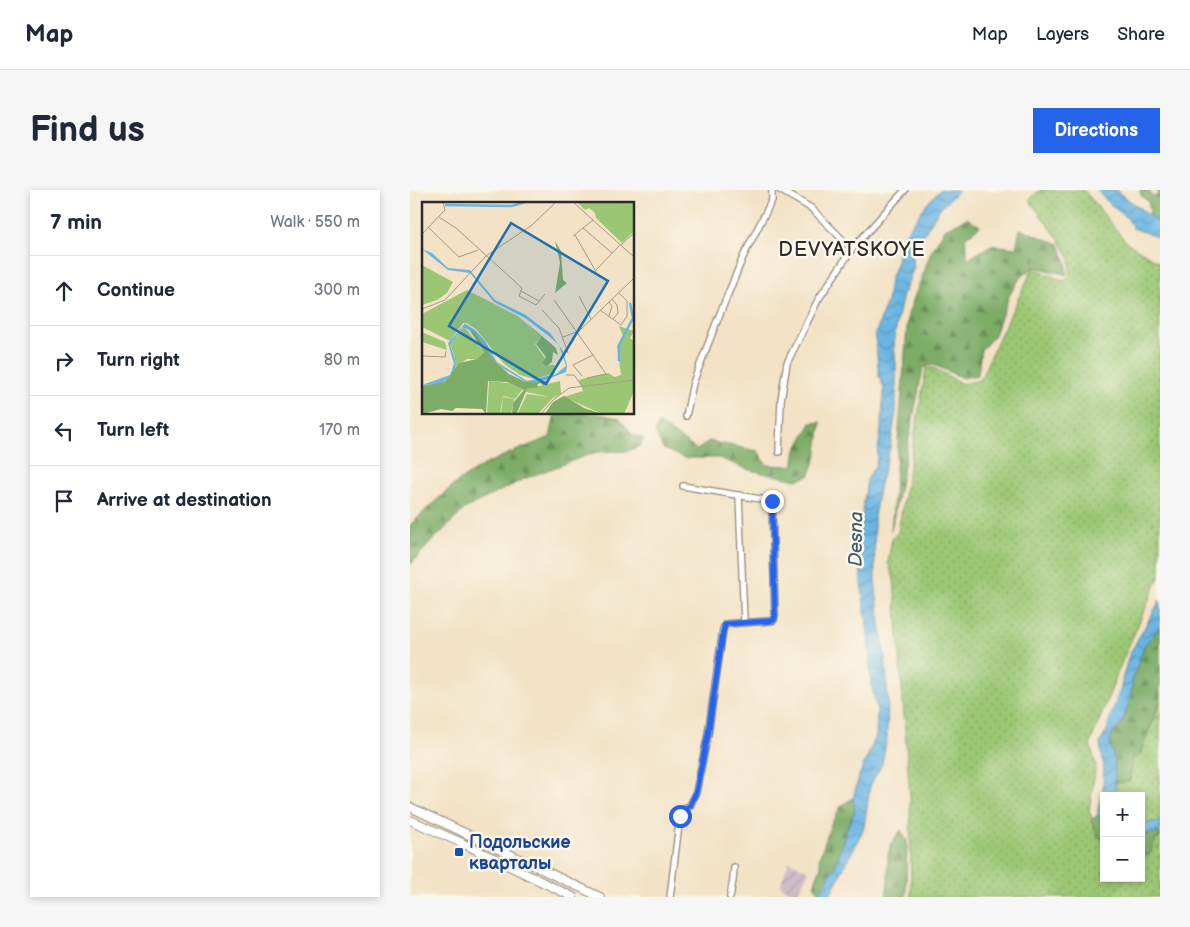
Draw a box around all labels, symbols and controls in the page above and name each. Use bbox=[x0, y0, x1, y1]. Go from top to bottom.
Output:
text: Map bbox=[25, 20, 73, 49]
text: Map bbox=[972, 24, 1008, 45]
text: Layers bbox=[1036, 24, 1089, 45]
text: Share bbox=[1117, 24, 1165, 45]
button: Directions bbox=[1033, 108, 1160, 153]
text: Find us bbox=[30, 109, 145, 152]
inset map bbox=[422, 202, 635, 415]
text: 7 min bbox=[50, 210, 102, 235]
text: Walk · 550 m bbox=[270, 213, 360, 232]
district label: DEVYATSKOYE bbox=[778, 238, 926, 262]
icon: ahead bbox=[50, 277, 78, 305]
text: Continue bbox=[97, 279, 175, 302]
text: 300 m bbox=[314, 281, 360, 300]
icon: right bbox=[50, 347, 78, 375]
text: Turn right bbox=[97, 349, 180, 372]
text: 80 m bbox=[324, 351, 360, 370]
icon: left bbox=[50, 417, 78, 445]
text: Turn left bbox=[97, 419, 169, 442]
text: 170 m bbox=[319, 421, 360, 440]
icon: arrive bbox=[50, 487, 78, 515]
text: Arrive at destination bbox=[97, 489, 272, 512]
route end bbox=[761, 490, 784, 513]
water label: Desna bbox=[845, 511, 868, 567]
map controls bbox=[1100, 792, 1145, 882]
button: + bbox=[1100, 792, 1145, 837]
route start bbox=[669, 805, 692, 828]
place label: Подольские кварталы bbox=[469, 832, 571, 874]
button: − bbox=[1100, 837, 1145, 882]
marker: Подольские кварталы bbox=[453, 846, 465, 858]

